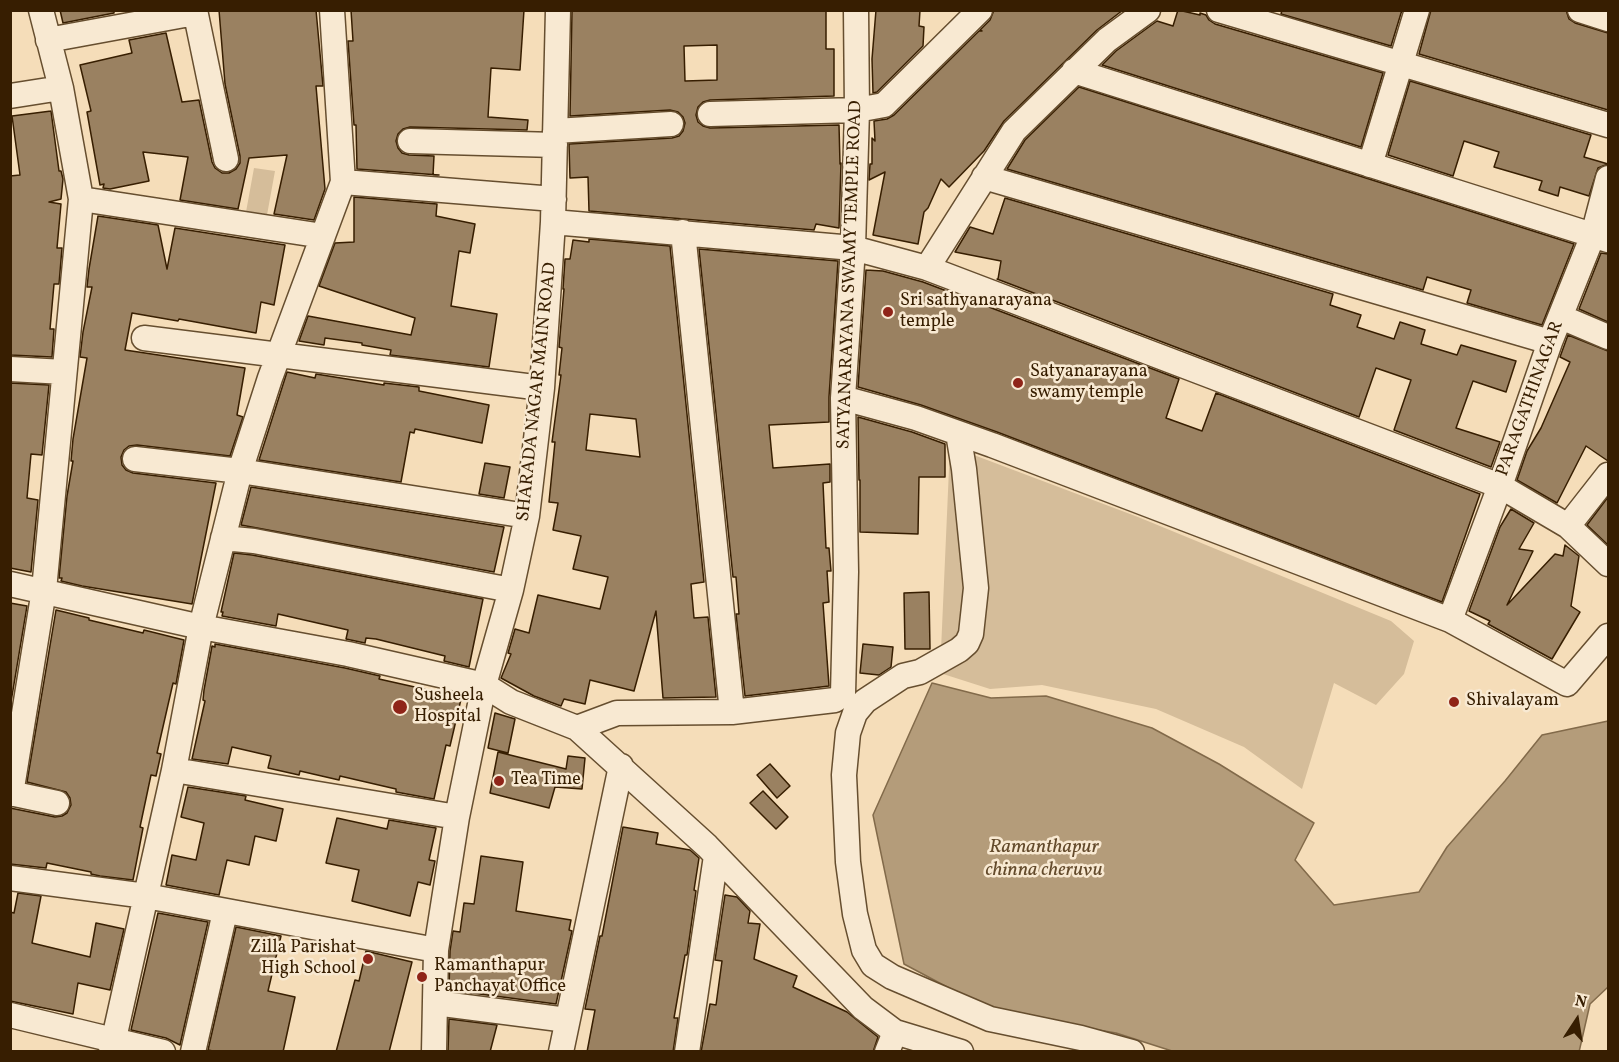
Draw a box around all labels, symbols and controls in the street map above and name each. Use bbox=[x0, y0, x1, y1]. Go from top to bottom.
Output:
street label: SATYANARAYANA SWAMY TEMPLE ROAD bbox=[834, 100, 868, 450]
street label: SHARADA NAGAR MAIN ROAD bbox=[514, 261, 562, 523]
place label: Sri sathyanarayana temple bbox=[900, 291, 1052, 334]
marker: Sri sathyanarayana temple bbox=[881, 305, 895, 319]
street label: PARAGATHINAGAR bbox=[1493, 318, 1569, 480]
place label: Satyanarayana swamy temple bbox=[1030, 362, 1148, 404]
marker: Satyanarayana swamy temple bbox=[1011, 376, 1025, 390]
place label: Susheela Hospital bbox=[414, 686, 484, 728]
place label: Shivalayam bbox=[1466, 691, 1559, 713]
marker: Shivalayam bbox=[1447, 695, 1461, 709]
marker: Susheela Hospital bbox=[391, 698, 409, 716]
place label: Tea Time bbox=[511, 770, 581, 792]
marker: Tea Time bbox=[492, 774, 506, 788]
water label: Ramanthapur chinna cheruvu bbox=[985, 836, 1103, 883]
place label: Zilla Parishat High School bbox=[250, 938, 356, 980]
marker: Zilla Parishat High School bbox=[361, 952, 375, 966]
place label: Ramanthapur Panchayat Office bbox=[434, 956, 566, 998]
marker: Ramanthapur Panchayat Office bbox=[415, 970, 429, 984]
north arrow bbox=[1547, 990, 1607, 1050]
text: N bbox=[1573, 990, 1589, 1014]

